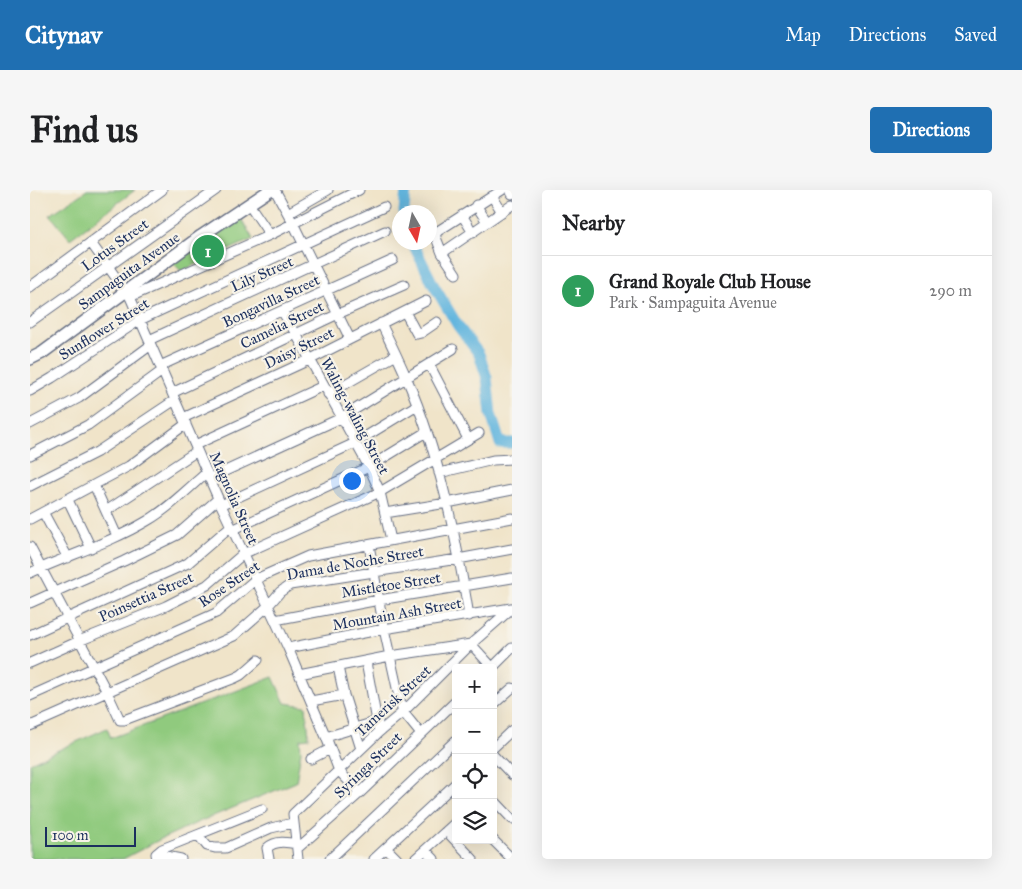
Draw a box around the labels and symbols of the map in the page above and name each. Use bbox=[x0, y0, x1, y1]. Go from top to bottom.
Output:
north arrow bbox=[392, 205, 437, 250]
street label: Lotus Street bbox=[78, 214, 152, 275]
street label: Sampaguita Avenue bbox=[75, 228, 183, 314]
pin: 1 bbox=[192, 232, 224, 270]
street label: Lily Street bbox=[228, 252, 297, 296]
street label: Bongavilla Street bbox=[220, 270, 323, 331]
street label: Sunflower Street bbox=[56, 294, 153, 364]
street label: Camelia Street bbox=[237, 297, 327, 353]
street label: Daisy Street bbox=[261, 323, 337, 373]
street label: Waling-waling Street bbox=[317, 355, 394, 478]
street label: Magnolia Street bbox=[206, 449, 263, 548]
your location bbox=[339, 468, 365, 494]
street label: Dama de Noche Street bbox=[285, 542, 426, 584]
street label: Rose Street bbox=[195, 556, 264, 611]
street label: Poinsettia Street bbox=[96, 568, 197, 626]
street label: Mistletoe Street bbox=[340, 568, 443, 602]
street label: Mountain Ash Street bbox=[331, 594, 464, 634]
street label: Tamerisk Street bbox=[351, 661, 435, 741]
street label: Syringa Street bbox=[330, 728, 406, 802]
scale bar bbox=[45, 824, 136, 847]

